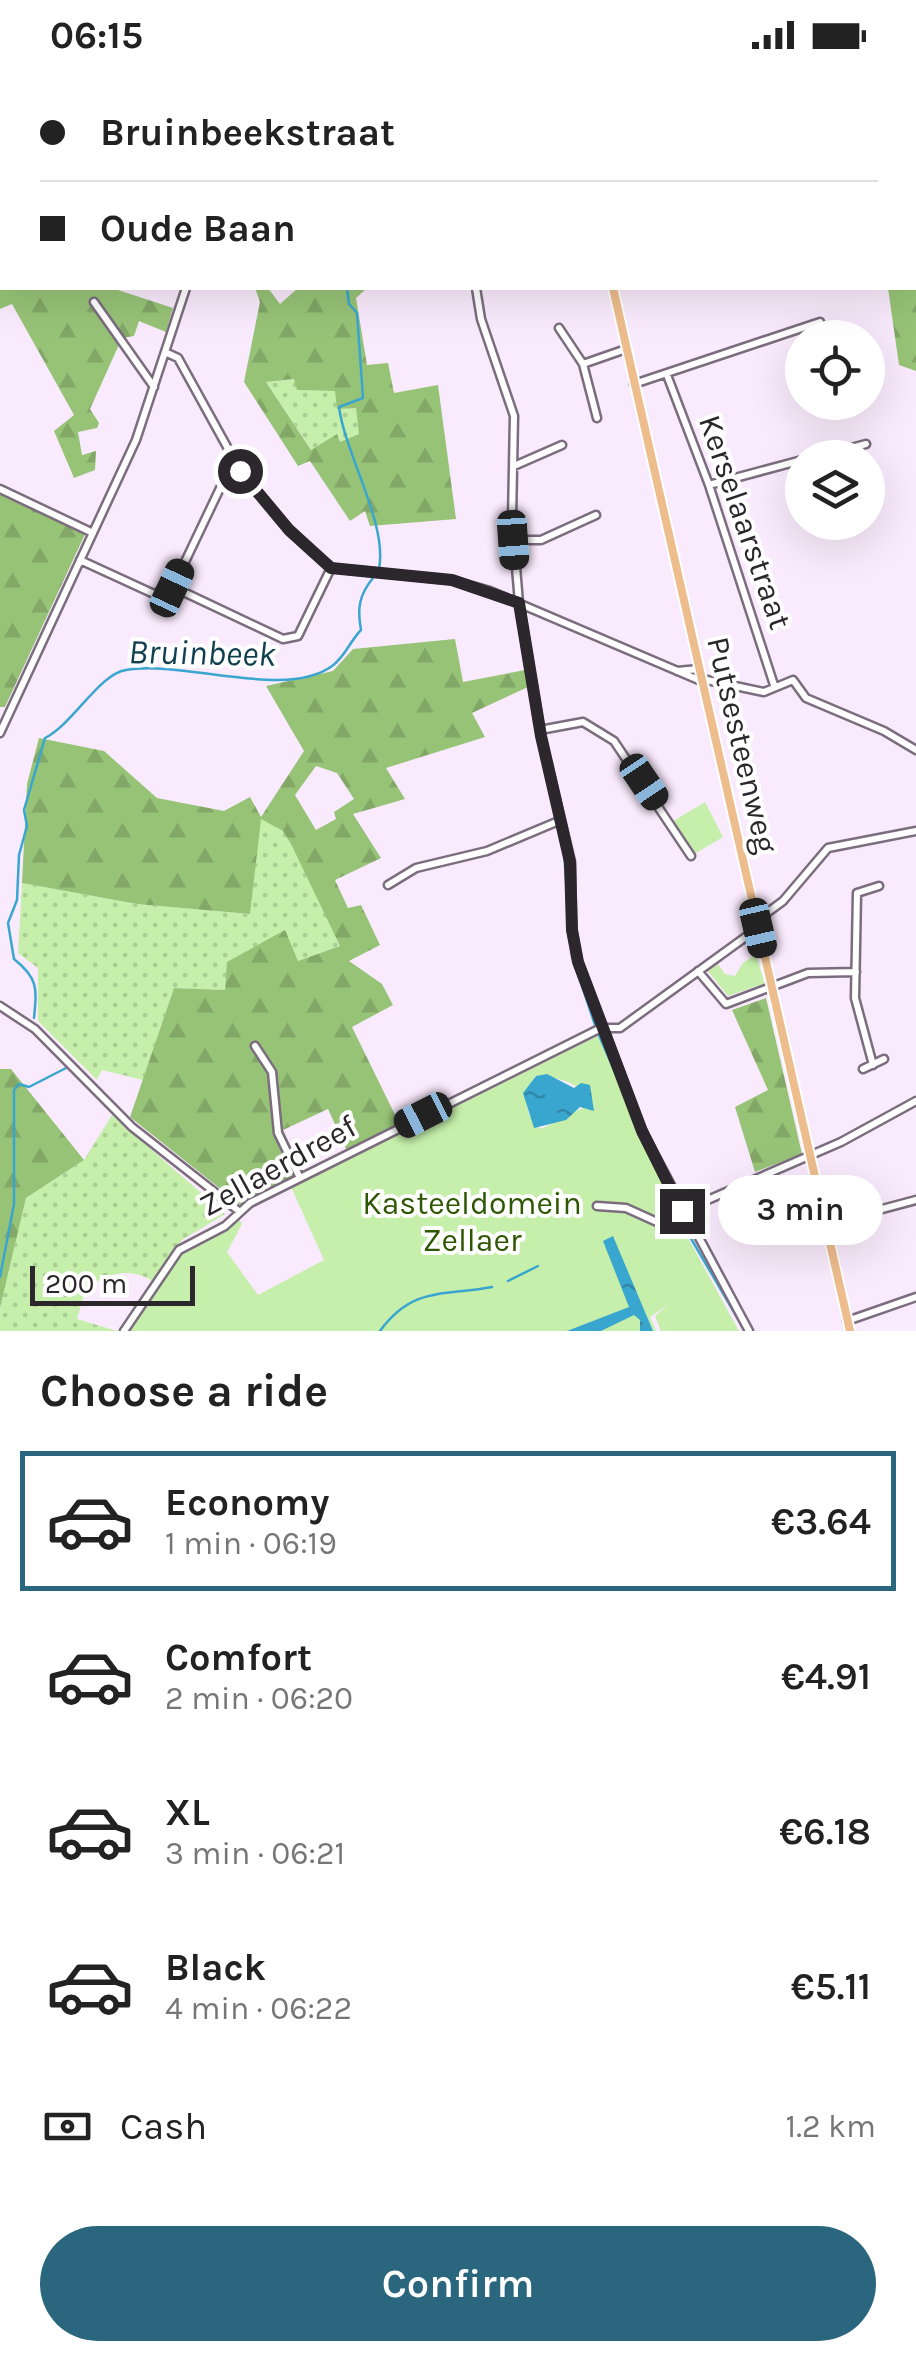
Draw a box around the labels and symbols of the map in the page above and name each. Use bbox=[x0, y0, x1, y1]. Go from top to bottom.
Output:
street label: Kerselaarstraat bbox=[691, 410, 799, 634]
route start bbox=[218, 449, 263, 494]
car bbox=[496, 509, 530, 571]
car bbox=[146, 554, 198, 622]
water label: Bruinbeek bbox=[128, 631, 276, 675]
street label: Putsesteenweg bbox=[699, 633, 785, 857]
car bbox=[615, 749, 673, 815]
car bbox=[737, 895, 779, 961]
car bbox=[389, 1088, 457, 1142]
street label: Zellaerdreef bbox=[193, 1107, 364, 1224]
callout: 3 min bbox=[717, 1176, 882, 1246]
park label: Kasteeldomein Zellaer bbox=[362, 1185, 582, 1259]
route end bbox=[660, 1189, 705, 1234]
scale bar bbox=[30, 1261, 195, 1306]

